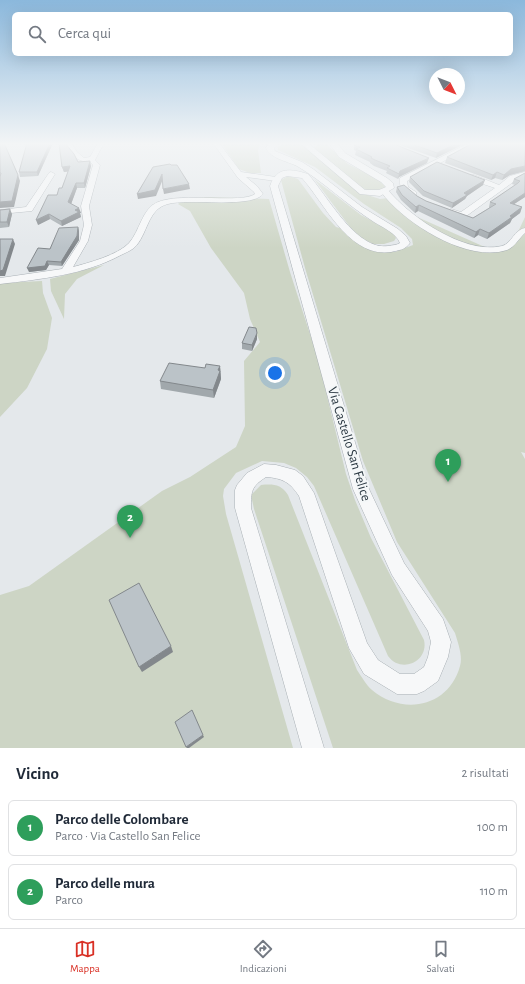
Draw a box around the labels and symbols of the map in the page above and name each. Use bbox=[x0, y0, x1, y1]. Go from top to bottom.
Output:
north arrow bbox=[429, 68, 465, 104]
your location bbox=[265, 363, 285, 383]
street label: Via Castello San Felice bbox=[325, 385, 373, 503]
pin: 1 bbox=[435, 449, 461, 482]
pin: 2 bbox=[117, 505, 143, 538]

